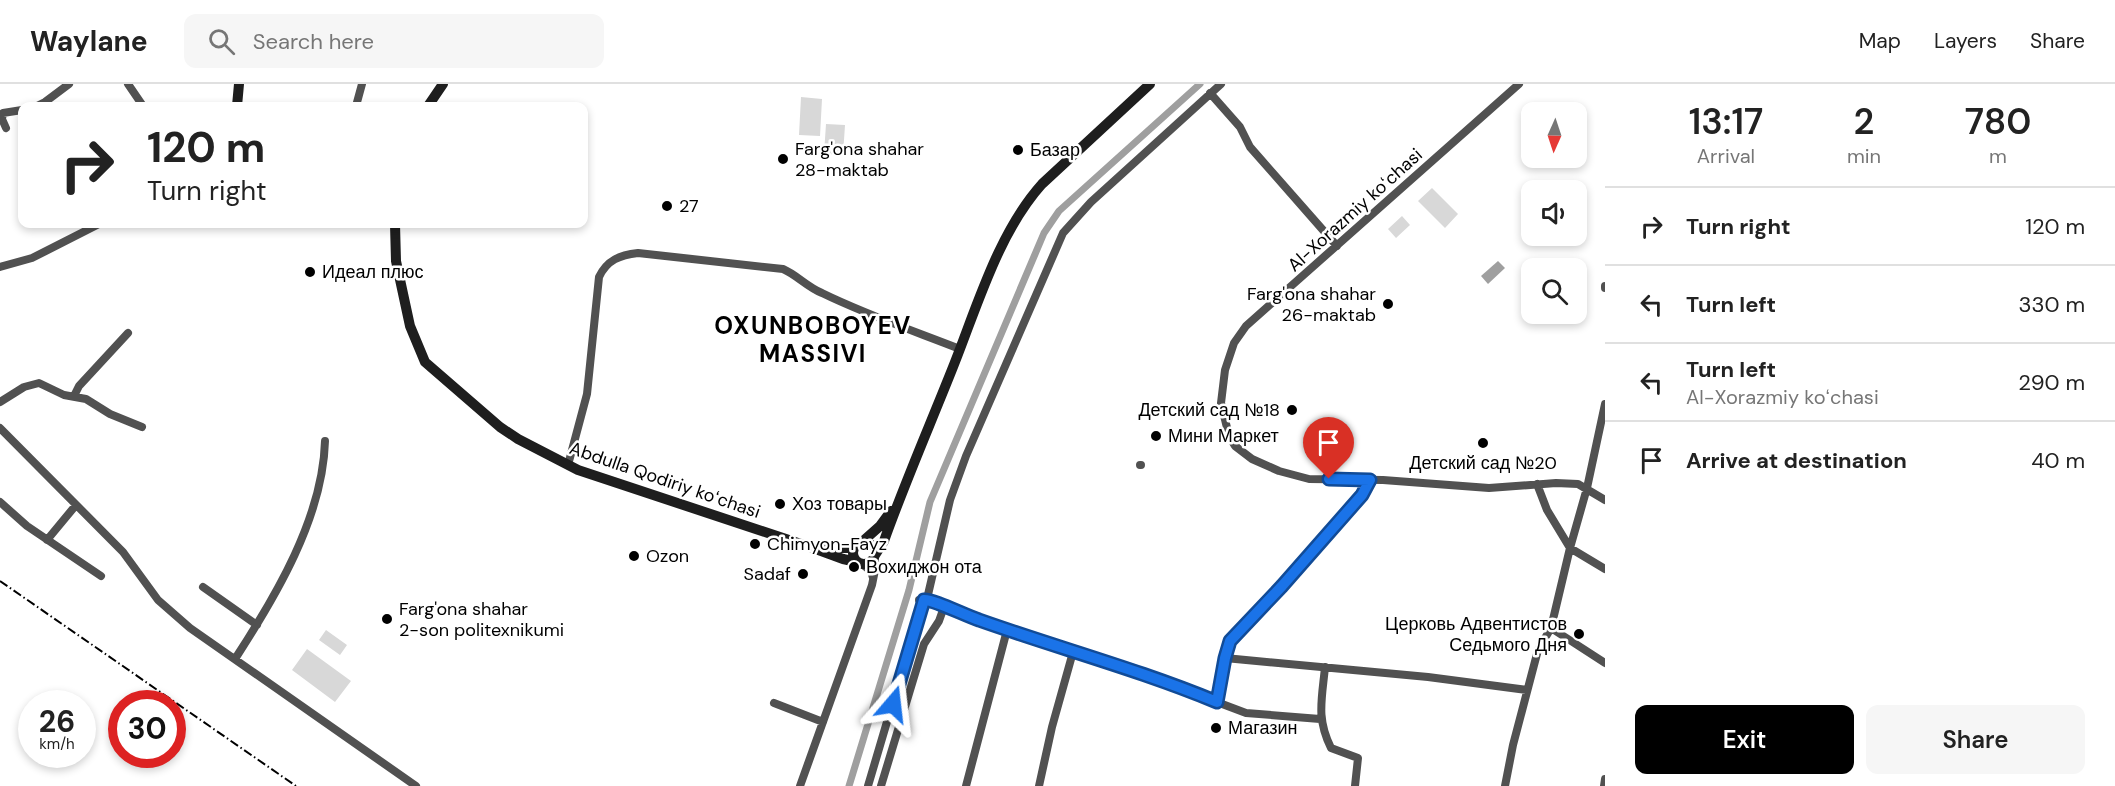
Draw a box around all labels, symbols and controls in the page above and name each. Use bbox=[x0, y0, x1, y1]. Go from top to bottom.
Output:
search box bbox=[184, 14, 604, 68]
text: Waylane bbox=[30, 23, 148, 60]
icon: search bbox=[205, 25, 238, 58]
text: Search here bbox=[253, 27, 374, 56]
text: Map bbox=[1859, 27, 1901, 55]
text: Layers bbox=[1934, 27, 1997, 55]
text: Share bbox=[2030, 27, 2085, 55]
text: 13:17 bbox=[1689, 98, 1763, 145]
text: 2 bbox=[1854, 98, 1874, 145]
text: 780 bbox=[1965, 98, 2031, 145]
north arrow bbox=[1521, 102, 1587, 168]
map controls bbox=[1521, 102, 1587, 324]
text: 120 m bbox=[147, 120, 265, 175]
icon: right bbox=[48, 126, 126, 204]
place label: Farg'ona shahar 28-maktab bbox=[795, 137, 924, 182]
place label: Базар bbox=[1030, 138, 1080, 162]
marker: Базар bbox=[1011, 143, 1025, 157]
street label: Al-Xorazmiy koʻchasi bbox=[1283, 143, 1427, 277]
text: Arrival bbox=[1697, 143, 1755, 169]
text: min bbox=[1847, 143, 1881, 169]
text: m bbox=[1989, 143, 2007, 169]
marker: Farg'ona shahar 28-maktab bbox=[776, 152, 790, 166]
text: Turn right bbox=[147, 173, 267, 208]
button: sound bbox=[1521, 180, 1587, 246]
place label: 27 bbox=[679, 194, 699, 218]
marker: 27 bbox=[660, 199, 674, 213]
icon: right bbox=[1635, 210, 1668, 243]
text: Turn right bbox=[1686, 212, 1791, 241]
text: 120 m bbox=[2025, 212, 2085, 241]
button: search bbox=[1521, 258, 1587, 324]
place label: Идеал плюс bbox=[322, 260, 424, 284]
marker: Идеал плюс bbox=[303, 265, 317, 279]
place label: Farg'ona shahar 26-maktab bbox=[1247, 282, 1376, 327]
icon: left bbox=[1635, 288, 1668, 321]
text: Turn left bbox=[1686, 290, 1776, 319]
text: 330 m bbox=[2018, 290, 2085, 319]
marker: Farg'ona shahar 26-maktab bbox=[1381, 297, 1395, 311]
district label: OXUNBOBOYEV MASSIVI bbox=[714, 310, 912, 369]
text: Turn left bbox=[1686, 355, 1776, 384]
icon: left bbox=[1635, 366, 1668, 399]
text: 290 m bbox=[2018, 368, 2085, 397]
text: Al-Xorazmiy koʻchasi bbox=[1686, 384, 1879, 410]
place label: Детский сад №18 bbox=[1138, 398, 1280, 422]
marker: Детский сад №18 bbox=[1285, 403, 1299, 417]
pin bbox=[1303, 417, 1354, 479]
place label: Мини Маркет bbox=[1168, 424, 1279, 448]
icon: arrive bbox=[1312, 426, 1345, 459]
marker: Мини Маркет bbox=[1149, 429, 1163, 443]
street label: Abdulla Qodiriy koʻchasi bbox=[566, 436, 764, 524]
marker: Детский сад №20 bbox=[1476, 436, 1490, 450]
icon: arrive bbox=[1635, 444, 1668, 477]
text: Arrive at destination bbox=[1686, 446, 1907, 475]
text: 40 m bbox=[2031, 446, 2085, 475]
place label: Детский сад №20 bbox=[1409, 451, 1557, 475]
place label: Хоз товары bbox=[792, 492, 887, 516]
marker: Хоз товары bbox=[773, 497, 787, 511]
place label: Chimyon-Fayz bbox=[767, 532, 887, 556]
marker: Chimyon-Fayz bbox=[748, 537, 762, 551]
place label: Ozon bbox=[646, 544, 689, 568]
marker: Ozon bbox=[627, 549, 641, 563]
place label: Вохиджон ота bbox=[866, 555, 983, 579]
marker: Вохиджон ота bbox=[847, 560, 861, 574]
place label: Sadaf bbox=[744, 562, 791, 586]
marker: Sadaf bbox=[796, 567, 810, 581]
place label: Farg'ona shahar 2-son politexnikumi bbox=[399, 597, 564, 642]
marker: Farg'ona shahar 2-son politexnikumi bbox=[380, 612, 394, 626]
place label: Церковь Адвентистов Седьмого Дня bbox=[1385, 612, 1567, 657]
marker: Церковь Адвентистов Седьмого Дня bbox=[1572, 627, 1586, 641]
position arrow bbox=[861, 672, 925, 736]
speed limit sign: 30 bbox=[108, 690, 186, 768]
text: 26 bbox=[39, 702, 75, 741]
button: Exit bbox=[1635, 705, 1854, 774]
button: Share bbox=[1866, 705, 2085, 774]
place label: Магазин bbox=[1228, 716, 1297, 740]
marker: Магазин bbox=[1209, 721, 1223, 735]
text: km/h bbox=[39, 734, 75, 754]

